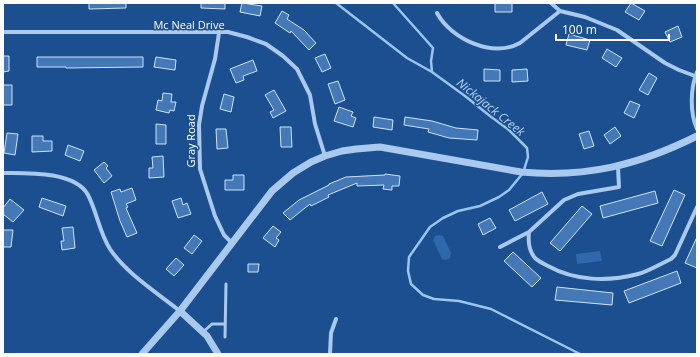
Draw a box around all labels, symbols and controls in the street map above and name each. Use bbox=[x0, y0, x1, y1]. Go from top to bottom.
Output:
scale bar bbox=[556, 16, 669, 42]
street label: Mc Neal Drive bbox=[153, 17, 225, 32]
text: 100 m bbox=[562, 21, 597, 38]
water label: Nickajack Creek bbox=[453, 74, 530, 141]
street label: Gray Road bbox=[183, 114, 198, 168]

